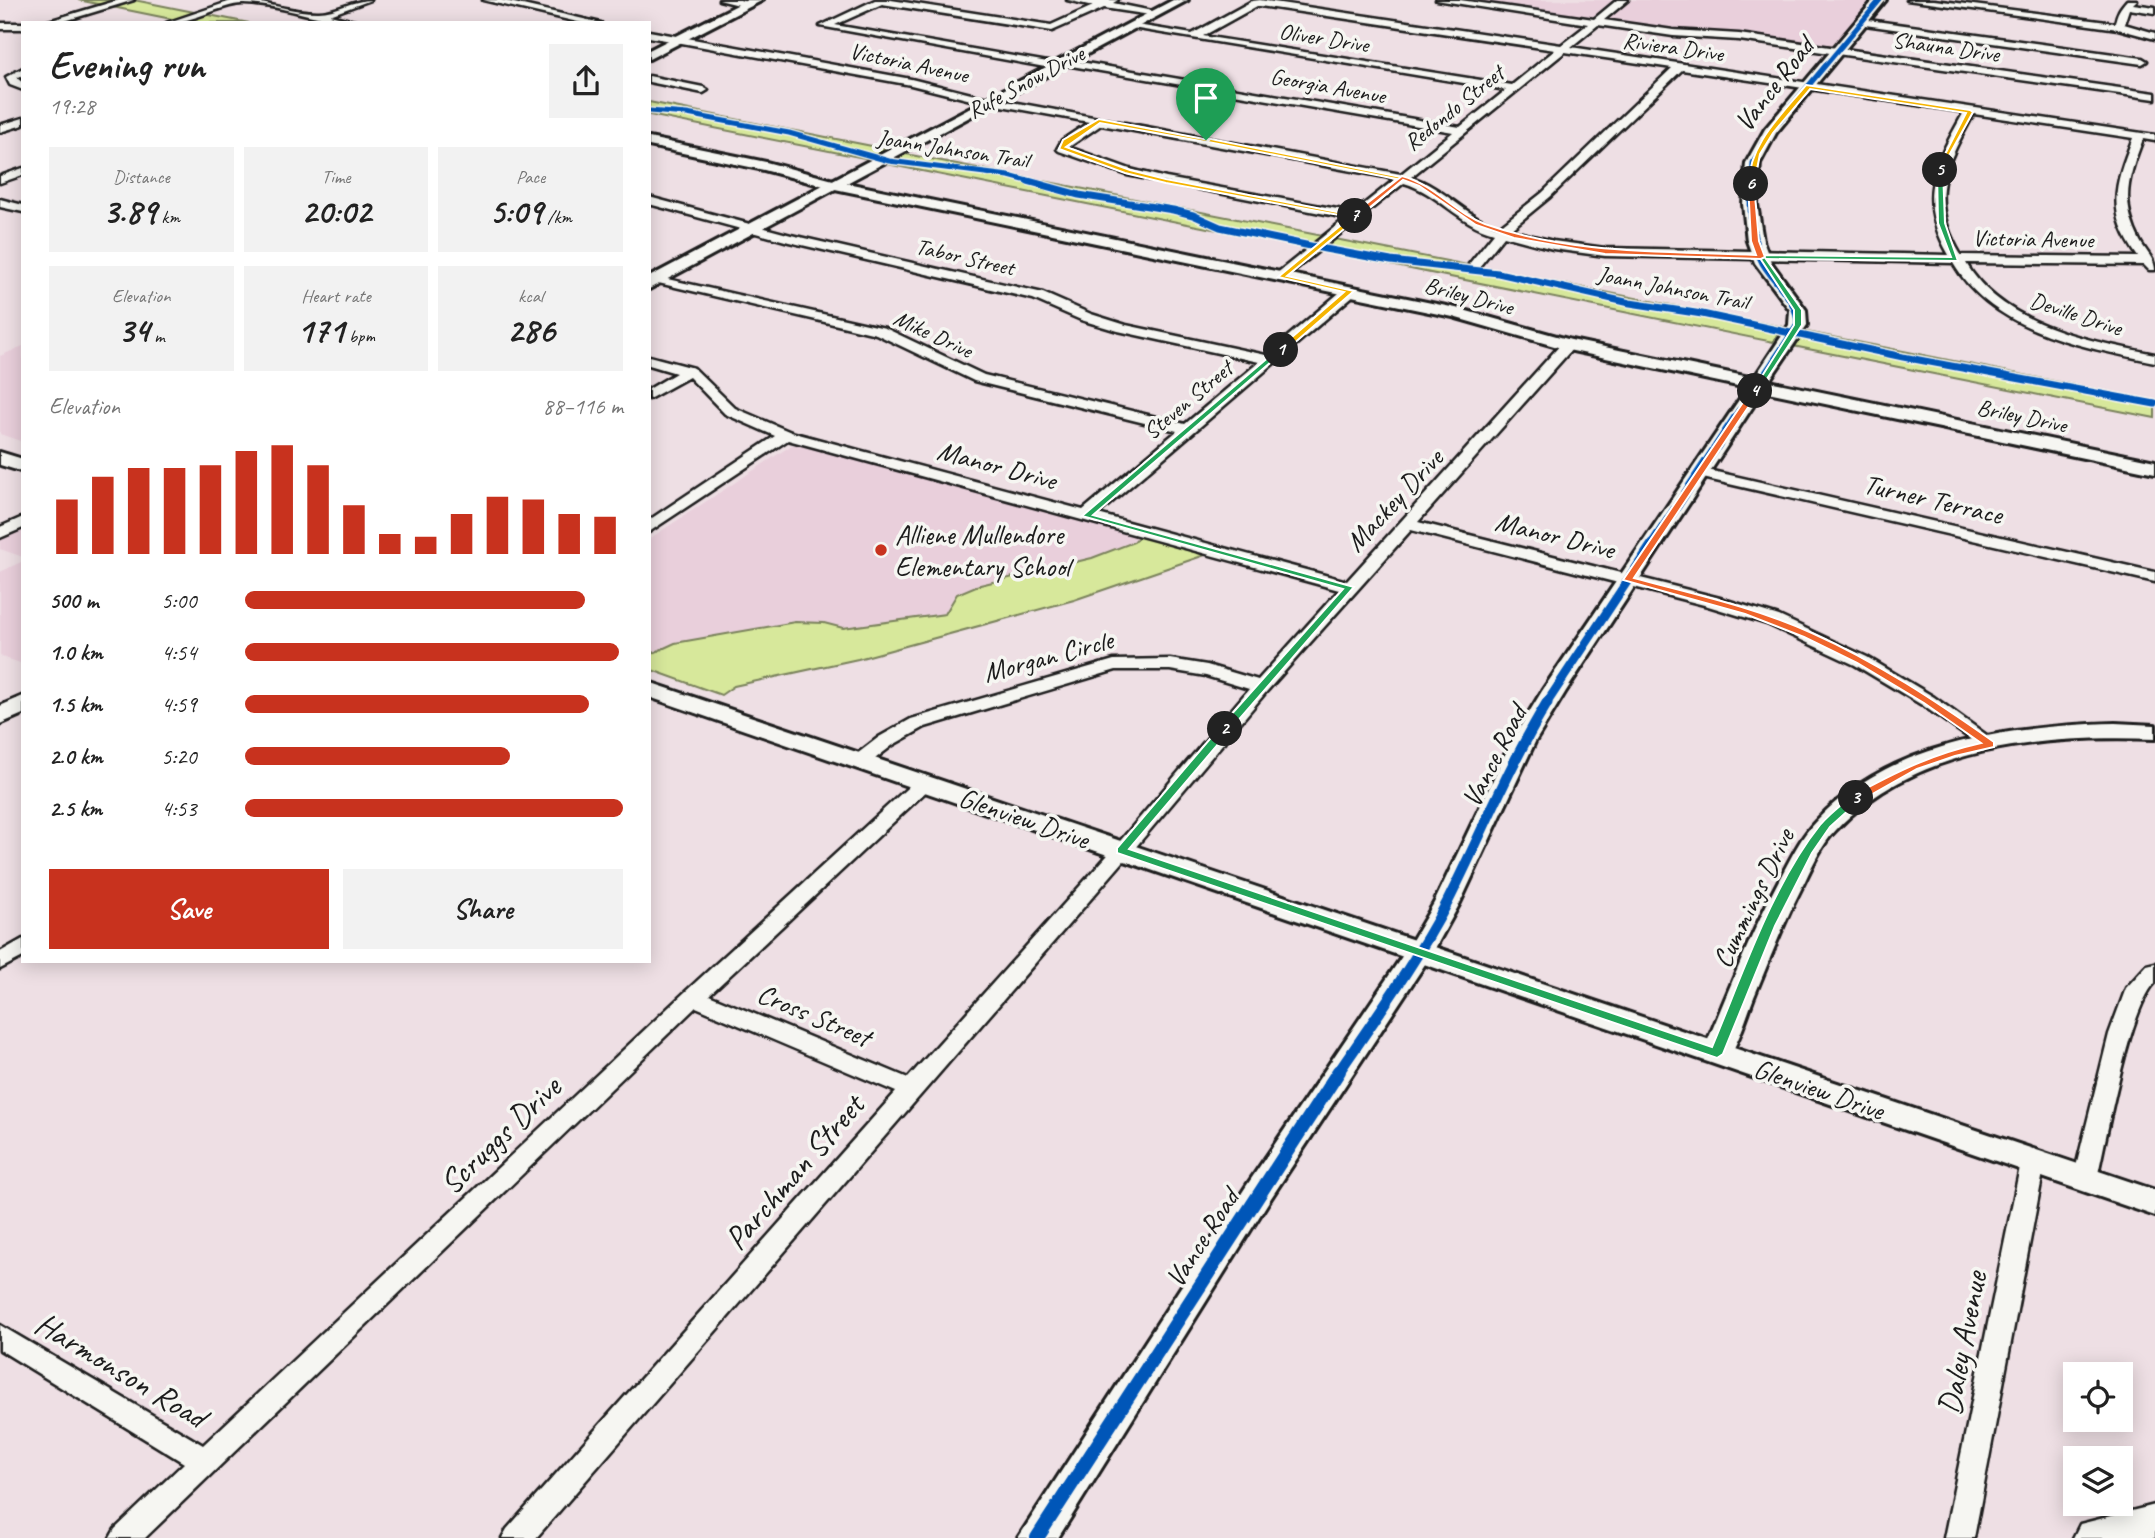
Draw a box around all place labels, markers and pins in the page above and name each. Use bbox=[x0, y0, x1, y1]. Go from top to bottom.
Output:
pin bbox=[1176, 68, 1236, 140]
pin: 5 bbox=[1923, 152, 1958, 188]
pin: 6 bbox=[1734, 166, 1768, 202]
pin: 7 bbox=[1338, 198, 1372, 234]
pin: 1 bbox=[1264, 332, 1298, 368]
pin: 4 bbox=[1738, 374, 1772, 408]
place label: Alliene Mullendore Elementary School bbox=[895, 517, 1075, 584]
marker: Alliene Mullendore Elementary School bbox=[873, 542, 889, 558]
pin: 2 bbox=[1208, 712, 1242, 746]
pin: 3 bbox=[1839, 780, 1874, 816]

